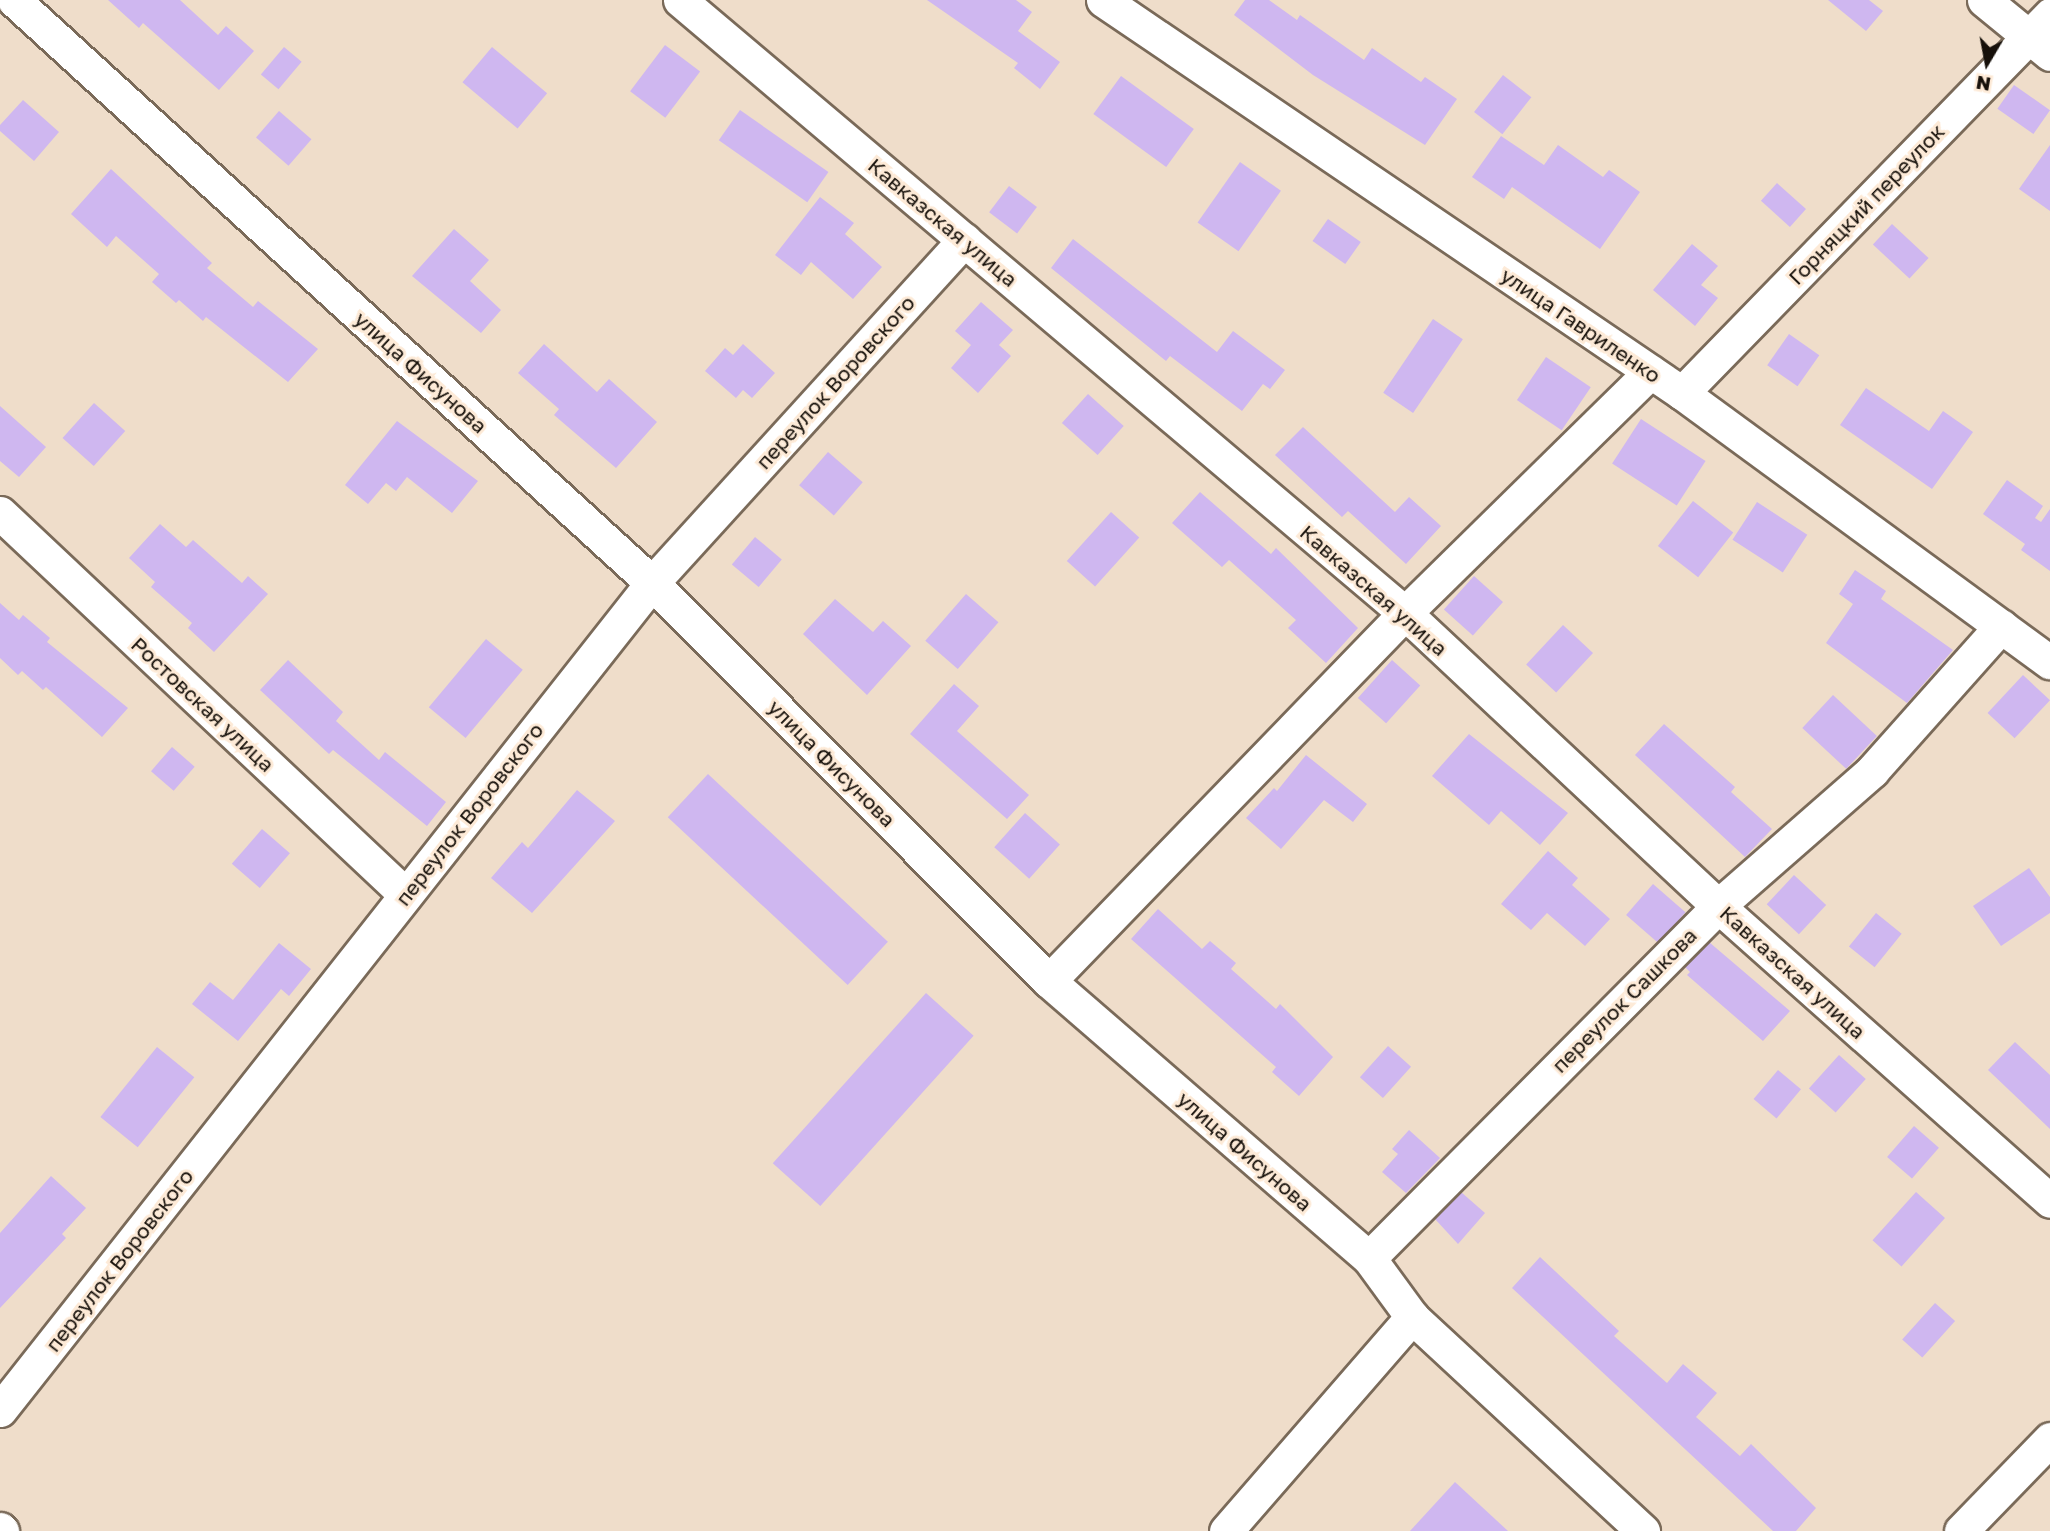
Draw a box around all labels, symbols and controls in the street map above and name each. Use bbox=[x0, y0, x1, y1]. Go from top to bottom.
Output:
north arrow bbox=[1952, 28, 2022, 98]
text: N bbox=[1974, 72, 1992, 97]
street label: Горняцкий переулок bbox=[1783, 118, 1949, 290]
street label: Кавказская улица bbox=[863, 152, 1023, 292]
street label: улица Гавриленко bbox=[1496, 262, 1666, 388]
street label: переулок Воровского bbox=[750, 290, 920, 474]
street label: улица Фисунова bbox=[350, 306, 492, 438]
street label: Кавказская улица bbox=[1295, 519, 1453, 661]
street label: Ростовская улица bbox=[126, 631, 280, 777]
street label: улица Фисунова bbox=[763, 694, 901, 832]
street label: переулок Воровского bbox=[390, 718, 548, 910]
street label: Кавказская улица bbox=[1715, 900, 1871, 1044]
street label: переулок Сашкова bbox=[1546, 922, 1702, 1078]
street label: улица Фисунова bbox=[1173, 1086, 1317, 1216]
street label: переулок Воровского bbox=[40, 1164, 198, 1356]

